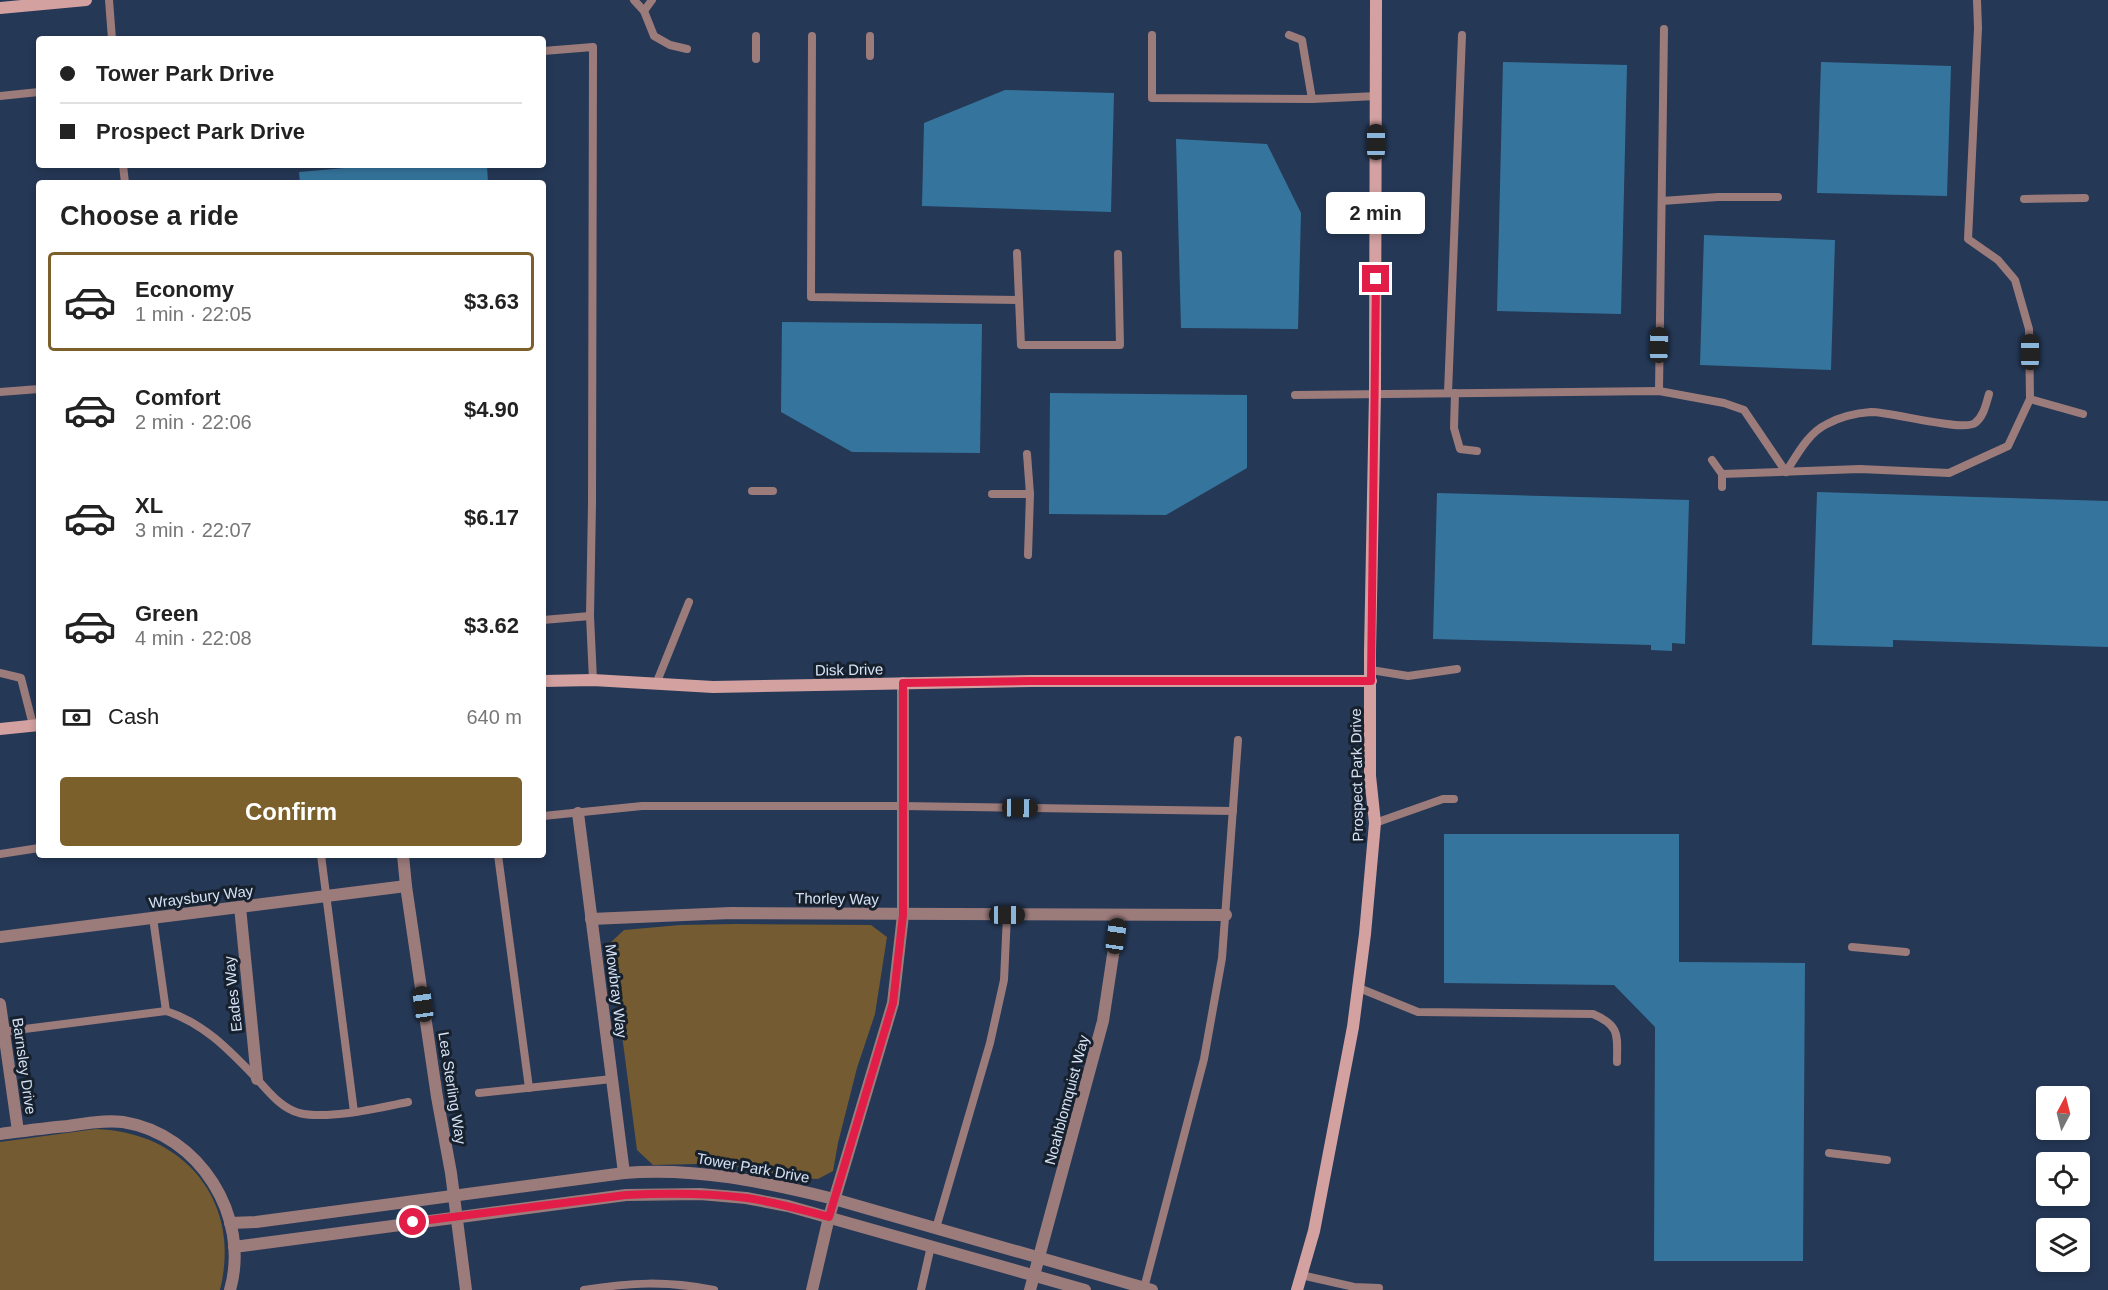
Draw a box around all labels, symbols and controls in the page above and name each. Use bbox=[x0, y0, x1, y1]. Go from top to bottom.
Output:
text: Tower Park Drive bbox=[96, 61, 274, 86]
text: Prospect Park Drive bbox=[96, 119, 305, 144]
car bbox=[1367, 124, 1385, 160]
callout: 2 min bbox=[1326, 192, 1426, 234]
text: Choose a ride bbox=[60, 201, 239, 231]
text: 2 min bbox=[1349, 202, 1402, 224]
route end bbox=[1362, 265, 1389, 292]
icon: car bbox=[63, 275, 117, 329]
text: Economy bbox=[135, 277, 234, 302]
text: $3.63 bbox=[464, 289, 519, 314]
text: 1 min · 22:05 bbox=[135, 303, 252, 325]
car bbox=[1650, 327, 1668, 363]
car bbox=[2021, 334, 2039, 370]
icon: car bbox=[63, 383, 117, 437]
text: Comfort bbox=[135, 385, 221, 410]
text: $4.90 bbox=[464, 397, 519, 422]
text: 2 min · 22:06 bbox=[135, 411, 252, 433]
icon: car bbox=[63, 491, 117, 545]
text: XL bbox=[135, 493, 163, 518]
text: $6.17 bbox=[464, 505, 519, 530]
text: 3 min · 22:07 bbox=[135, 519, 252, 541]
icon: car bbox=[63, 599, 117, 653]
text: Green bbox=[135, 601, 199, 626]
text: $3.62 bbox=[464, 613, 519, 638]
text: 4 min · 22:08 bbox=[135, 627, 252, 649]
street label: Disk Drive bbox=[815, 660, 883, 679]
icon: cash bbox=[60, 701, 93, 734]
text: Cash bbox=[108, 704, 159, 729]
text: 640 m bbox=[466, 706, 522, 728]
street label: Prospect Park Drive bbox=[1347, 708, 1366, 842]
button: Confirm bbox=[60, 777, 522, 846]
car bbox=[1002, 799, 1038, 817]
street label: Wraysbury Way bbox=[148, 882, 255, 911]
street label: Thorley Way bbox=[795, 889, 879, 908]
car bbox=[989, 906, 1025, 924]
car bbox=[1105, 917, 1127, 955]
street label: Mowbray Way bbox=[602, 943, 631, 1039]
street label: Eades Way bbox=[220, 955, 245, 1033]
car bbox=[412, 985, 434, 1023]
street label: Barnsley Drive bbox=[9, 1016, 40, 1115]
street label: Lea Sterling Way bbox=[435, 1030, 470, 1146]
street label: Noahblomquist Way bbox=[1041, 1033, 1092, 1167]
north arrow bbox=[2036, 1086, 2090, 1140]
map controls bbox=[2036, 1086, 2090, 1272]
street label: Tower Park Drive bbox=[695, 1149, 811, 1186]
button: locate bbox=[2036, 1152, 2090, 1206]
route start bbox=[399, 1208, 426, 1235]
button: layers bbox=[2036, 1218, 2090, 1272]

